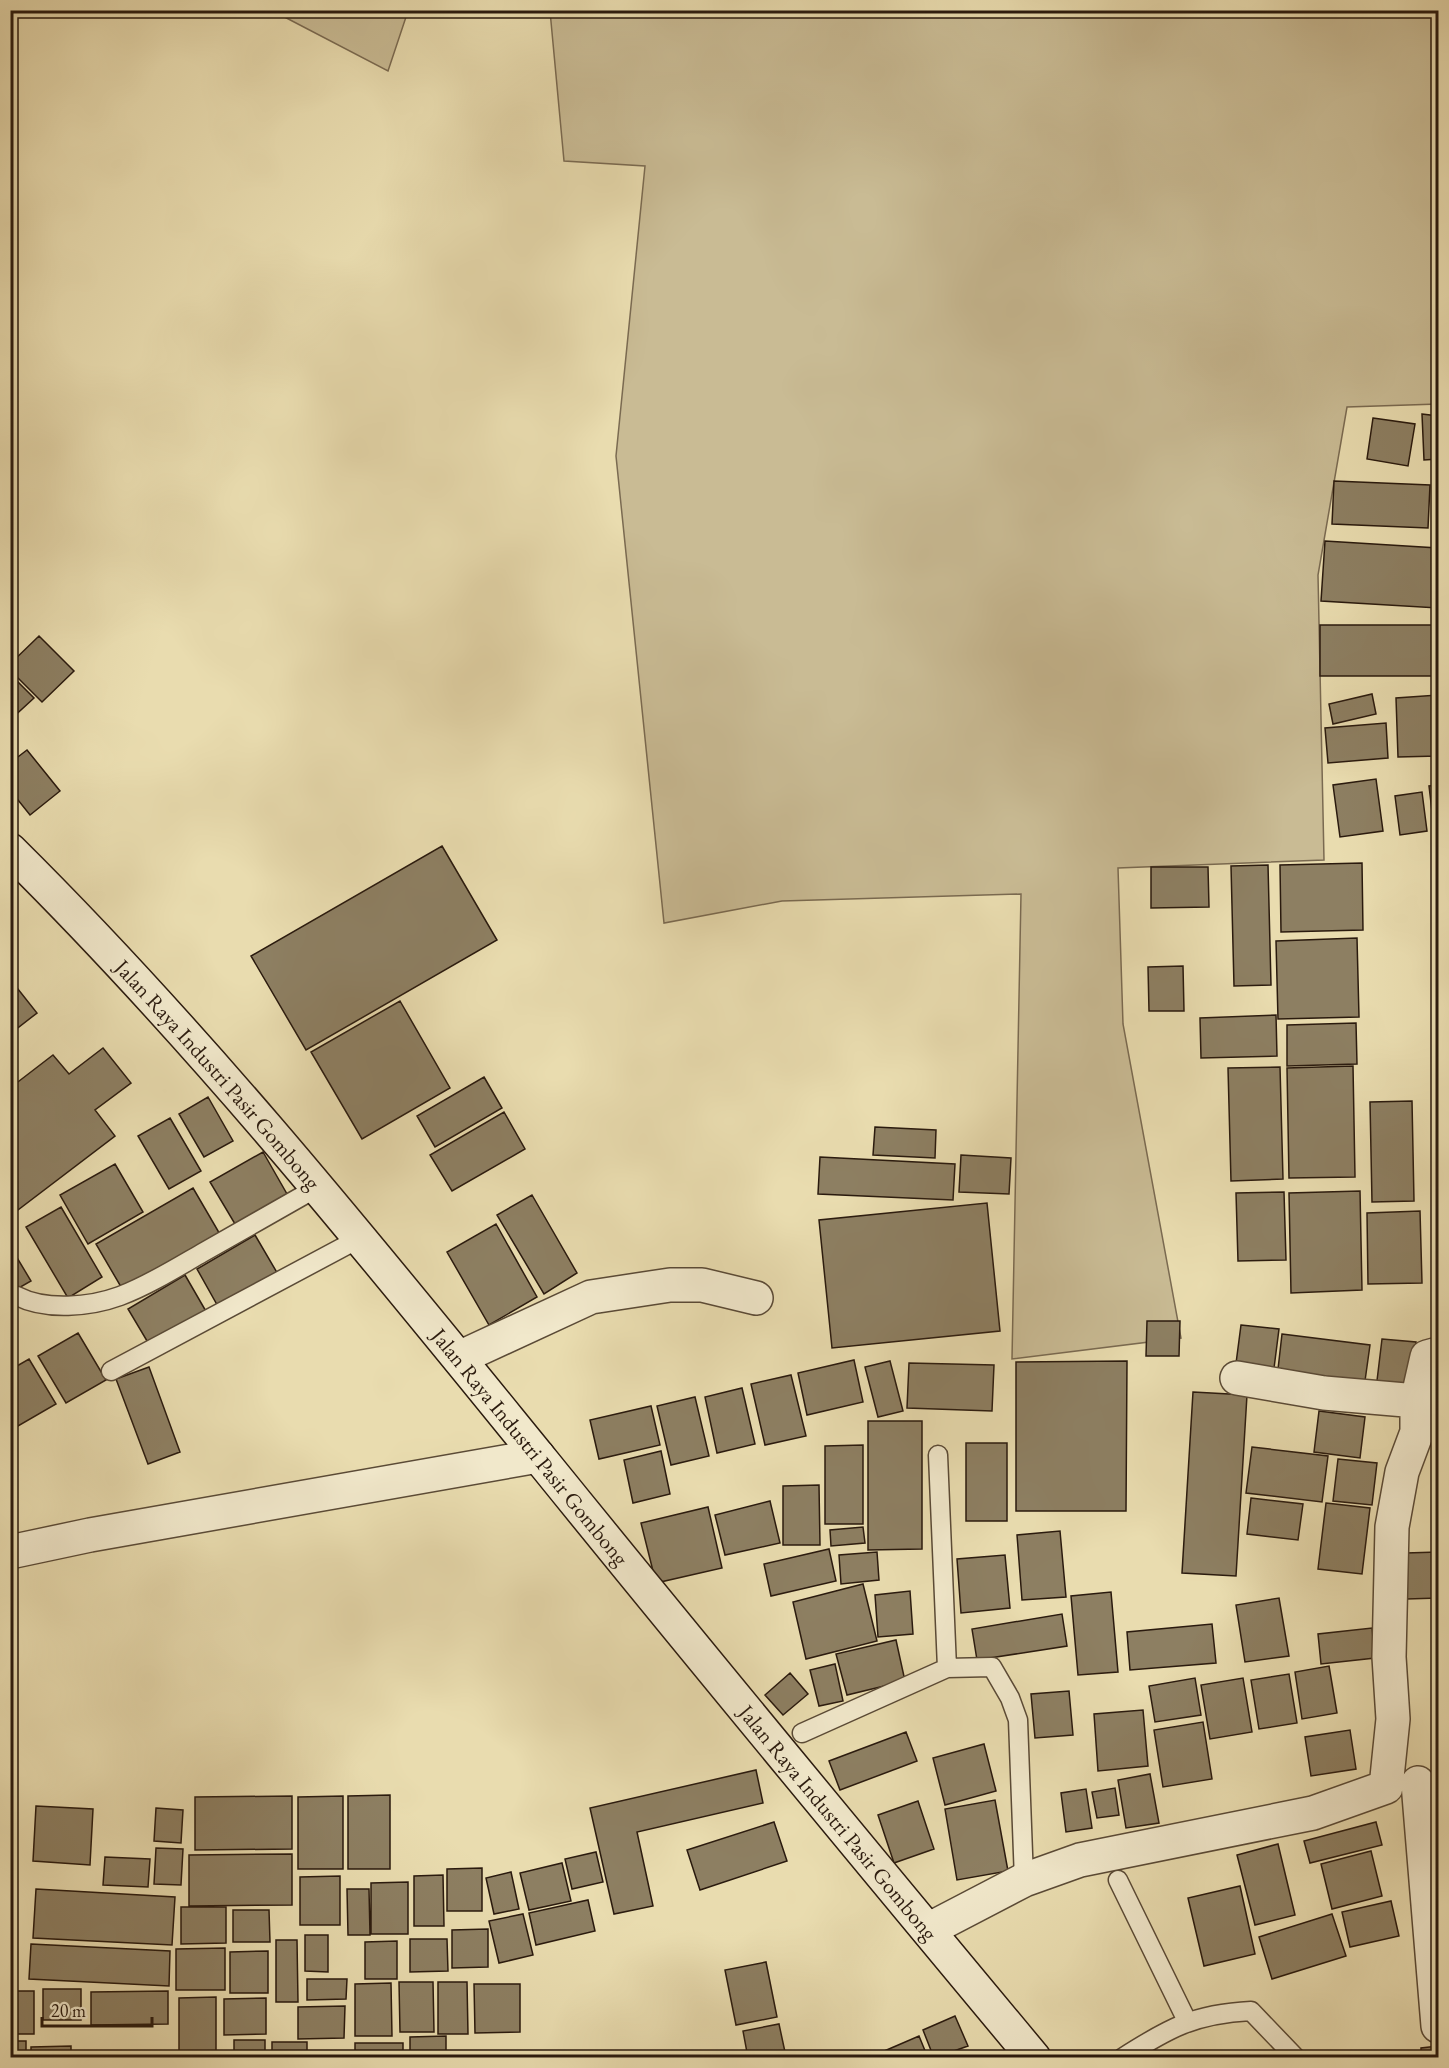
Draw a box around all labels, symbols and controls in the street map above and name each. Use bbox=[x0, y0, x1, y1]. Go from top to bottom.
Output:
street label: Jalan Raya Industri Pasir Gombong bbox=[107, 951, 328, 1196]
street label: Jalan Raya Industri Pasir Gombong bbox=[424, 1320, 636, 1572]
street label: Jalan Raya Industri Pasir Gombong bbox=[731, 1697, 945, 1947]
scale bar bbox=[42, 1990, 152, 2028]
text: 20 m bbox=[51, 1999, 86, 2022]

